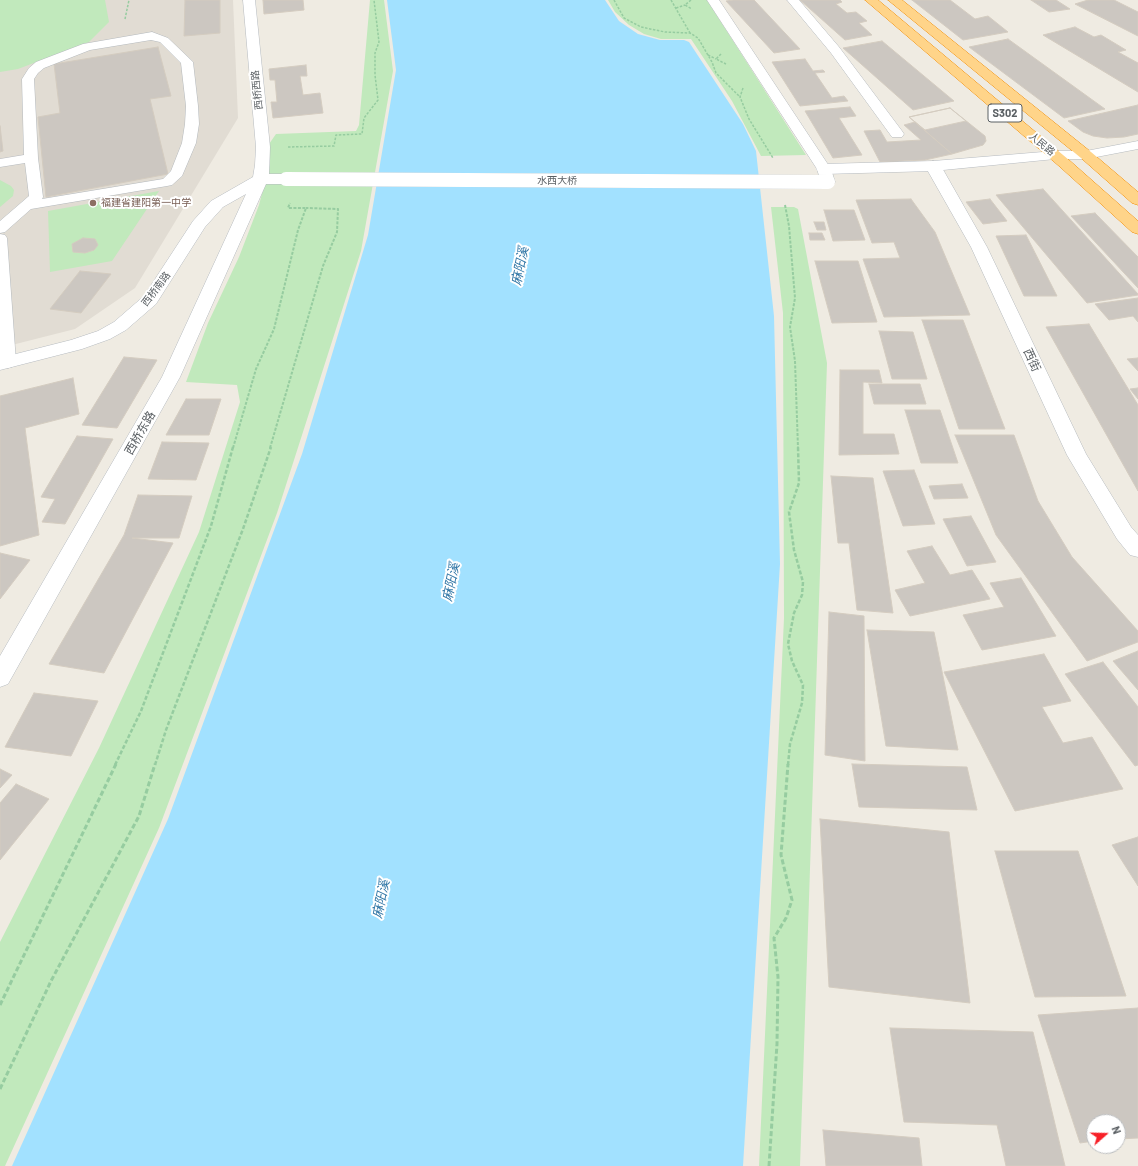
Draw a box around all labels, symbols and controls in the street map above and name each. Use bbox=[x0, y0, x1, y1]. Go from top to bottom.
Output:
street label: 西桥西路 bbox=[249, 69, 265, 111]
road number: S302 bbox=[988, 104, 1022, 122]
street label: 人民路 bbox=[1027, 130, 1057, 158]
street label: 水西大桥 bbox=[537, 175, 577, 187]
place label: 福建省建阳第一中学 bbox=[101, 197, 191, 209]
marker: 福建省建阳第一中学 bbox=[88, 198, 98, 208]
water label: 麻阳溪 bbox=[508, 245, 532, 287]
street label: 西桥南路 bbox=[139, 269, 173, 309]
street label: 西街 bbox=[1020, 346, 1044, 374]
street label: 西桥东路 bbox=[122, 409, 158, 457]
water label: 麻阳溪 bbox=[439, 561, 463, 603]
water label: 麻阳溪 bbox=[369, 878, 393, 920]
north arrow bbox=[1086, 1114, 1126, 1154]
text: N bbox=[1109, 1124, 1124, 1136]

